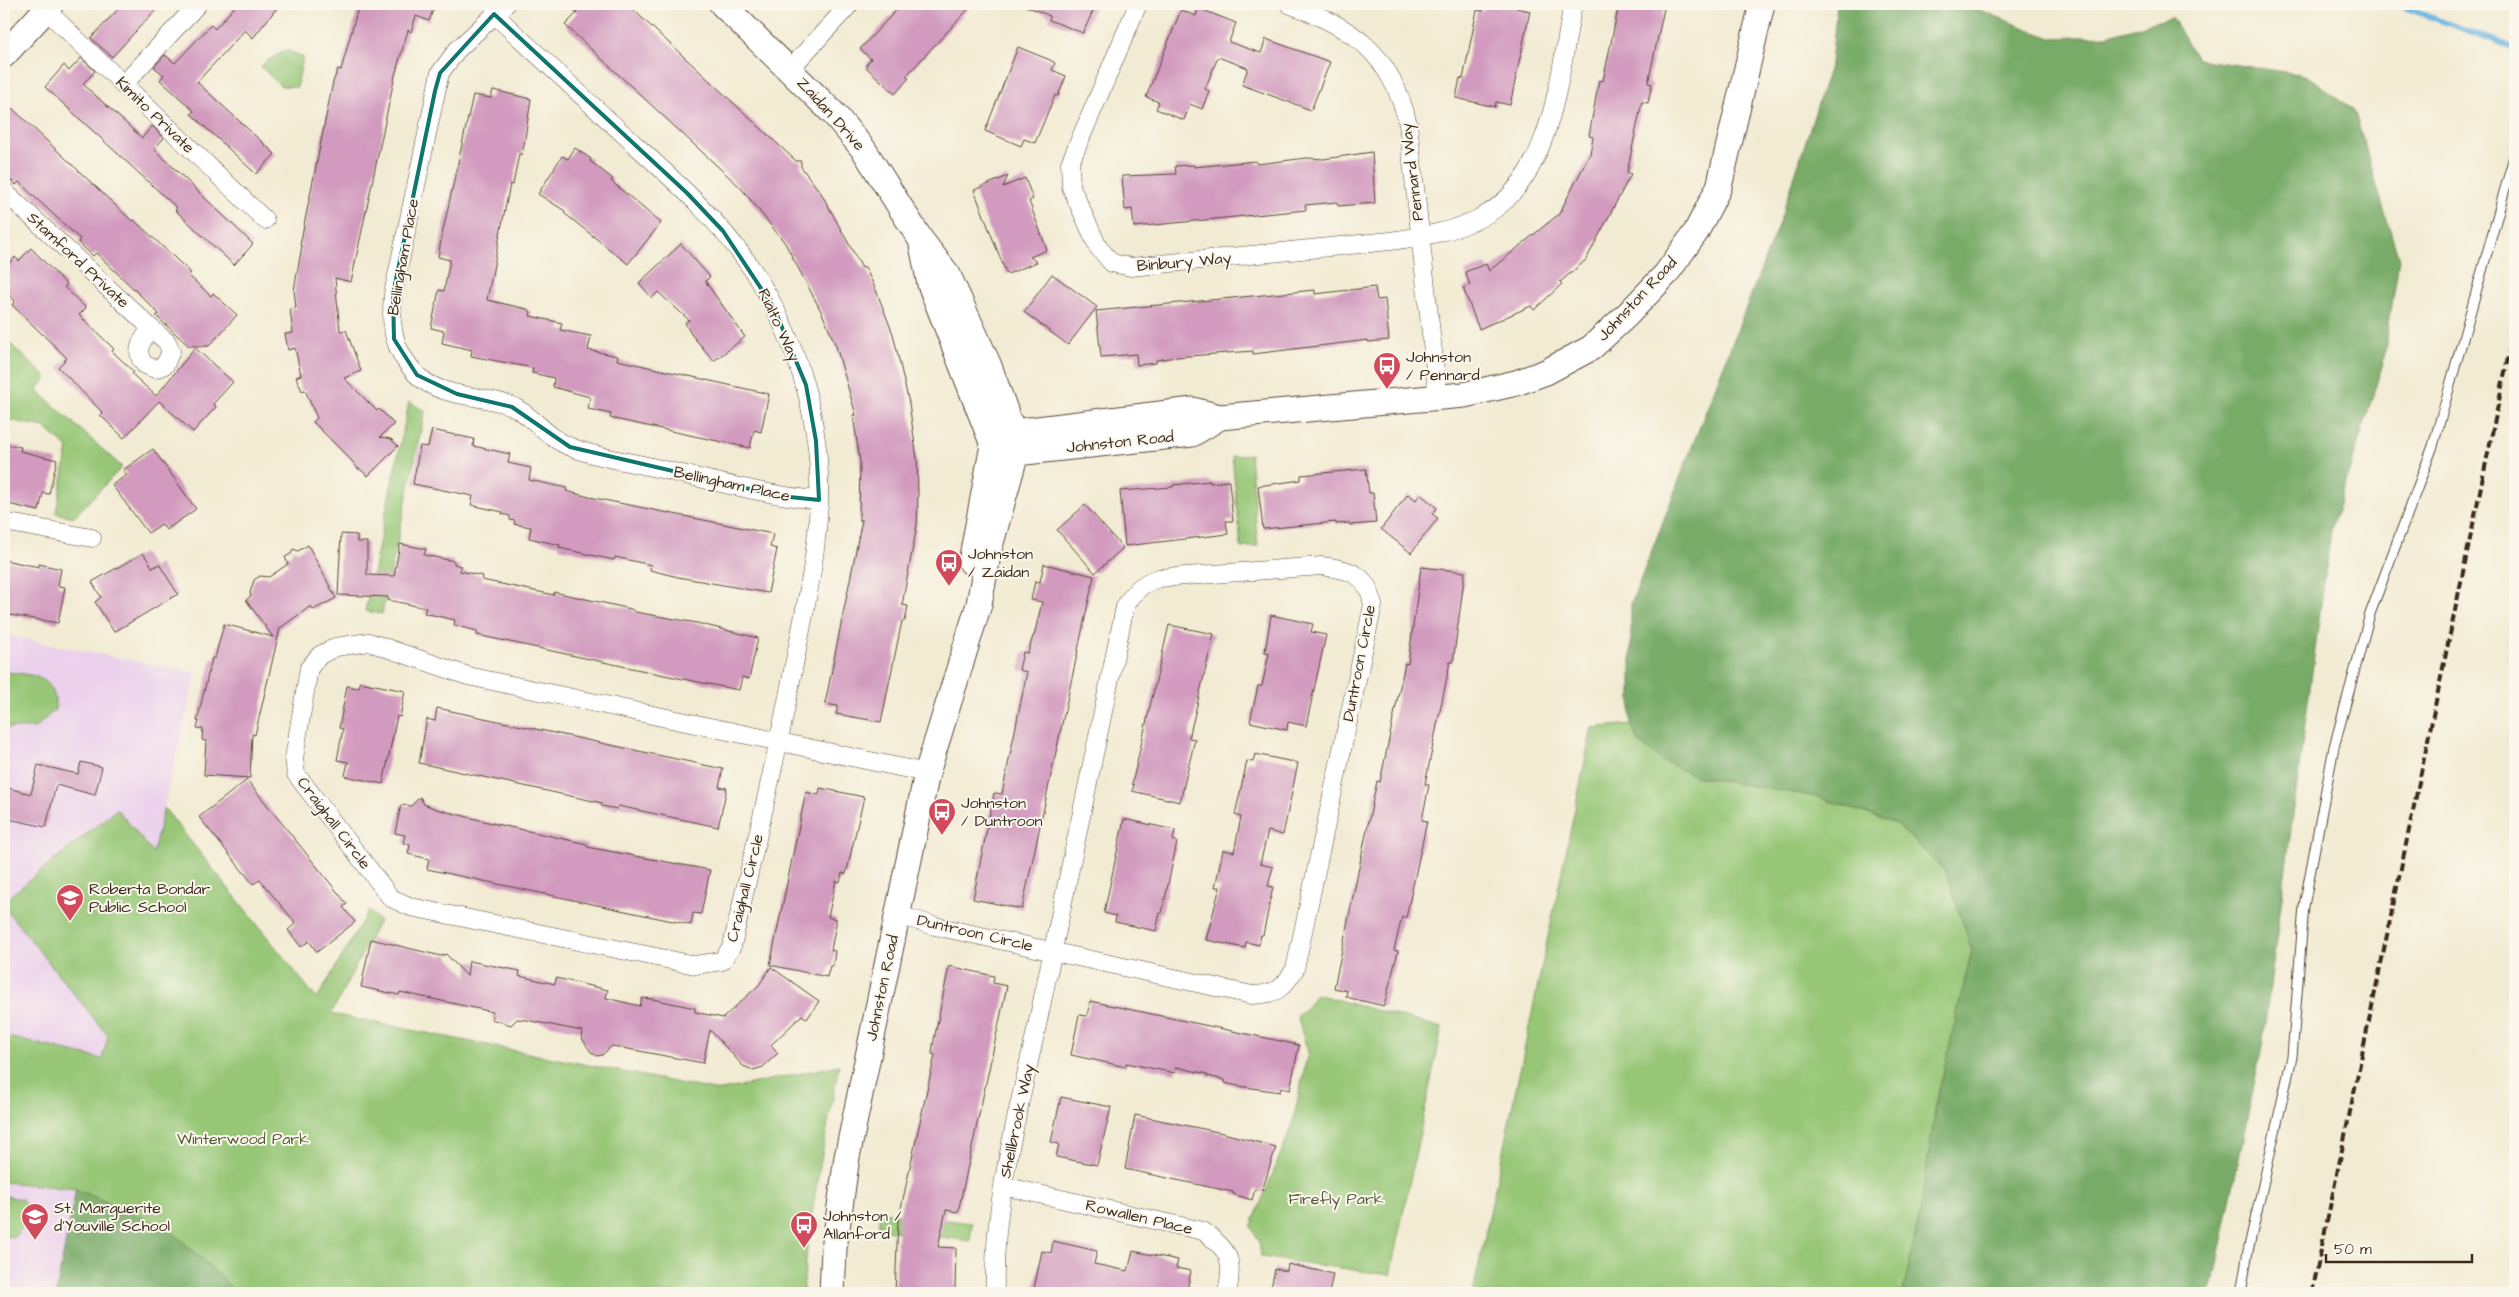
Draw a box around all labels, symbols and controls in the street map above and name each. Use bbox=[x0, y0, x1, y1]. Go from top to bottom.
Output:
street label: Kimito Private bbox=[111, 72, 200, 159]
street label: Zaidan Drive bbox=[792, 72, 870, 156]
street label: Pennard Way bbox=[1395, 121, 1430, 222]
street label: Bellingham Place bbox=[382, 197, 425, 317]
street label: Stamford Private bbox=[22, 207, 134, 313]
street label: Binbury Way bbox=[1136, 247, 1233, 278]
street label: Johnston Road bbox=[1592, 252, 1682, 346]
street label: Rialto Way bbox=[752, 285, 806, 366]
place label: Johnston / Pennard bbox=[1406, 346, 1480, 386]
bus stop icon: Johnston / Pennard bbox=[1372, 351, 1402, 390]
street label: Johnston Road bbox=[1065, 425, 1175, 459]
street label: Bellingham Place bbox=[672, 461, 792, 508]
place label: Johnston / Zaidan bbox=[968, 543, 1033, 583]
bus stop icon: Johnston / Zaidan bbox=[934, 548, 964, 587]
street label: Duntroon Circle bbox=[1337, 603, 1381, 723]
street label: Craighall Circle bbox=[291, 772, 376, 875]
place label: Johnston / Duntroon bbox=[961, 792, 1042, 832]
bus stop icon: Johnston / Duntroon bbox=[927, 797, 957, 836]
street label: Craighall Circle bbox=[721, 831, 770, 944]
place label: Roberta Bondar Public School bbox=[89, 878, 211, 918]
school or university icon: Roberta Bondar Public School bbox=[55, 883, 85, 922]
street label: Duntroon Circle bbox=[915, 909, 1035, 957]
street label: Johnston Road bbox=[860, 933, 904, 1043]
street label: Shellbrook Way bbox=[994, 1062, 1041, 1180]
park label: Winterwood Park bbox=[177, 1128, 309, 1150]
park label: Firefly Park bbox=[1288, 1188, 1384, 1211]
street label: Rowallen Place bbox=[1083, 1194, 1195, 1240]
place label: St. Marguerite d'Youville School bbox=[54, 1197, 170, 1237]
school or university icon: St. Marguerite d'Youville School bbox=[20, 1202, 50, 1241]
place label: Johnston / Allanford bbox=[823, 1205, 902, 1245]
bus stop icon: Johnston / Allanford bbox=[789, 1210, 819, 1249]
scale bar bbox=[2326, 1232, 2473, 1264]
text: 50 m bbox=[2334, 1239, 2372, 1260]

